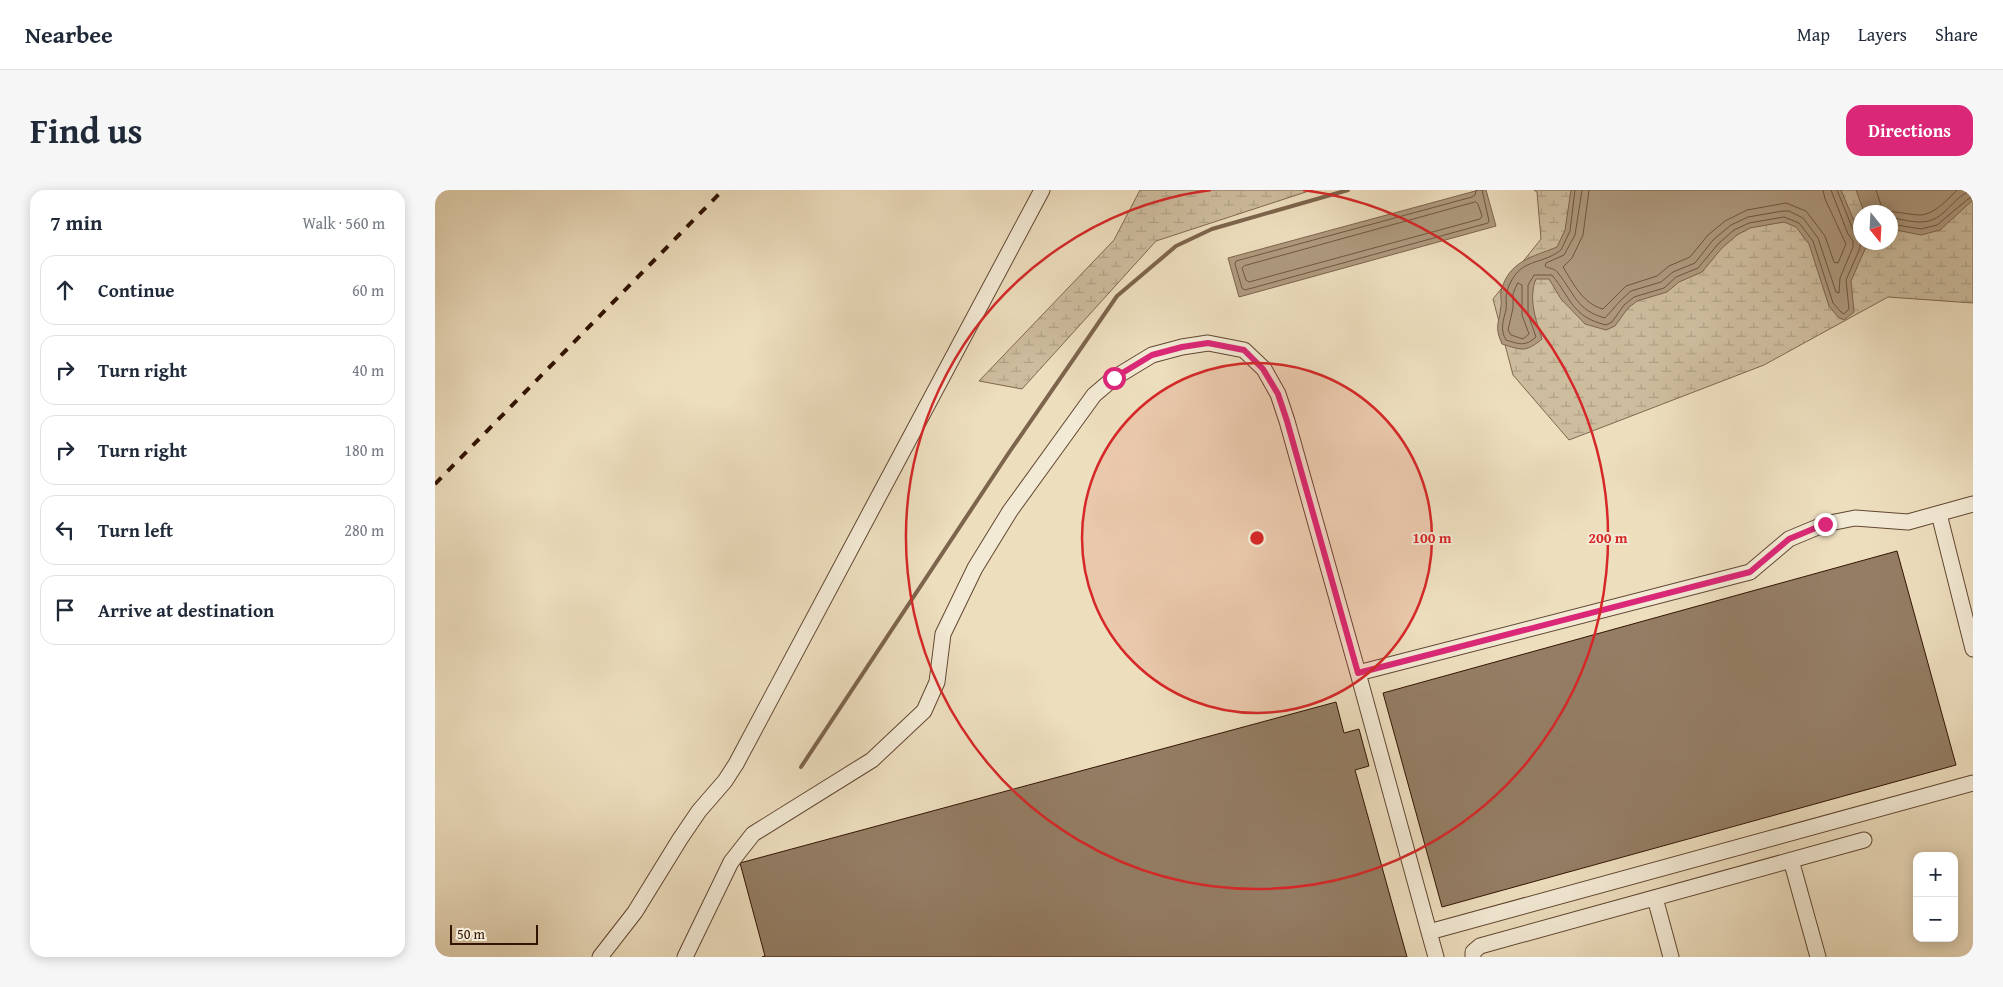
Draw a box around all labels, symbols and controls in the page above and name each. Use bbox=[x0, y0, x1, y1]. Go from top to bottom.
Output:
text: Nearbee bbox=[25, 17, 113, 52]
text: Map bbox=[1797, 21, 1830, 48]
text: Layers bbox=[1858, 21, 1907, 48]
text: Share bbox=[1935, 21, 1978, 48]
text: Find us bbox=[30, 105, 143, 156]
button: Directions bbox=[1846, 105, 1973, 156]
north arrow bbox=[1853, 205, 1898, 250]
text: 7 min bbox=[50, 207, 102, 238]
text: Walk · 560 m bbox=[302, 211, 385, 235]
icon: ahead bbox=[51, 276, 79, 304]
text: Continue bbox=[98, 276, 175, 304]
text: 60 m bbox=[352, 278, 384, 302]
icon: right bbox=[51, 356, 79, 384]
text: Turn right bbox=[98, 356, 187, 384]
text: 40 m bbox=[352, 358, 384, 382]
route start bbox=[1103, 367, 1126, 390]
icon: right bbox=[51, 436, 79, 464]
text: Turn right bbox=[98, 436, 187, 464]
text: 180 m bbox=[344, 438, 384, 462]
route end bbox=[1814, 513, 1837, 536]
icon: left bbox=[51, 516, 79, 544]
text: Turn left bbox=[98, 516, 173, 544]
text: 280 m bbox=[344, 518, 384, 542]
text: 100 m bbox=[1412, 527, 1452, 548]
text: 200 m bbox=[1588, 527, 1628, 548]
centre of rings bbox=[1248, 529, 1266, 547]
icon: arrive bbox=[51, 596, 79, 624]
text: Arrive at destination bbox=[98, 596, 274, 624]
map controls bbox=[1913, 852, 1958, 942]
button: + bbox=[1913, 852, 1958, 897]
button: − bbox=[1913, 897, 1958, 942]
scale bar bbox=[450, 922, 537, 945]
text: 50 m bbox=[457, 924, 485, 944]

